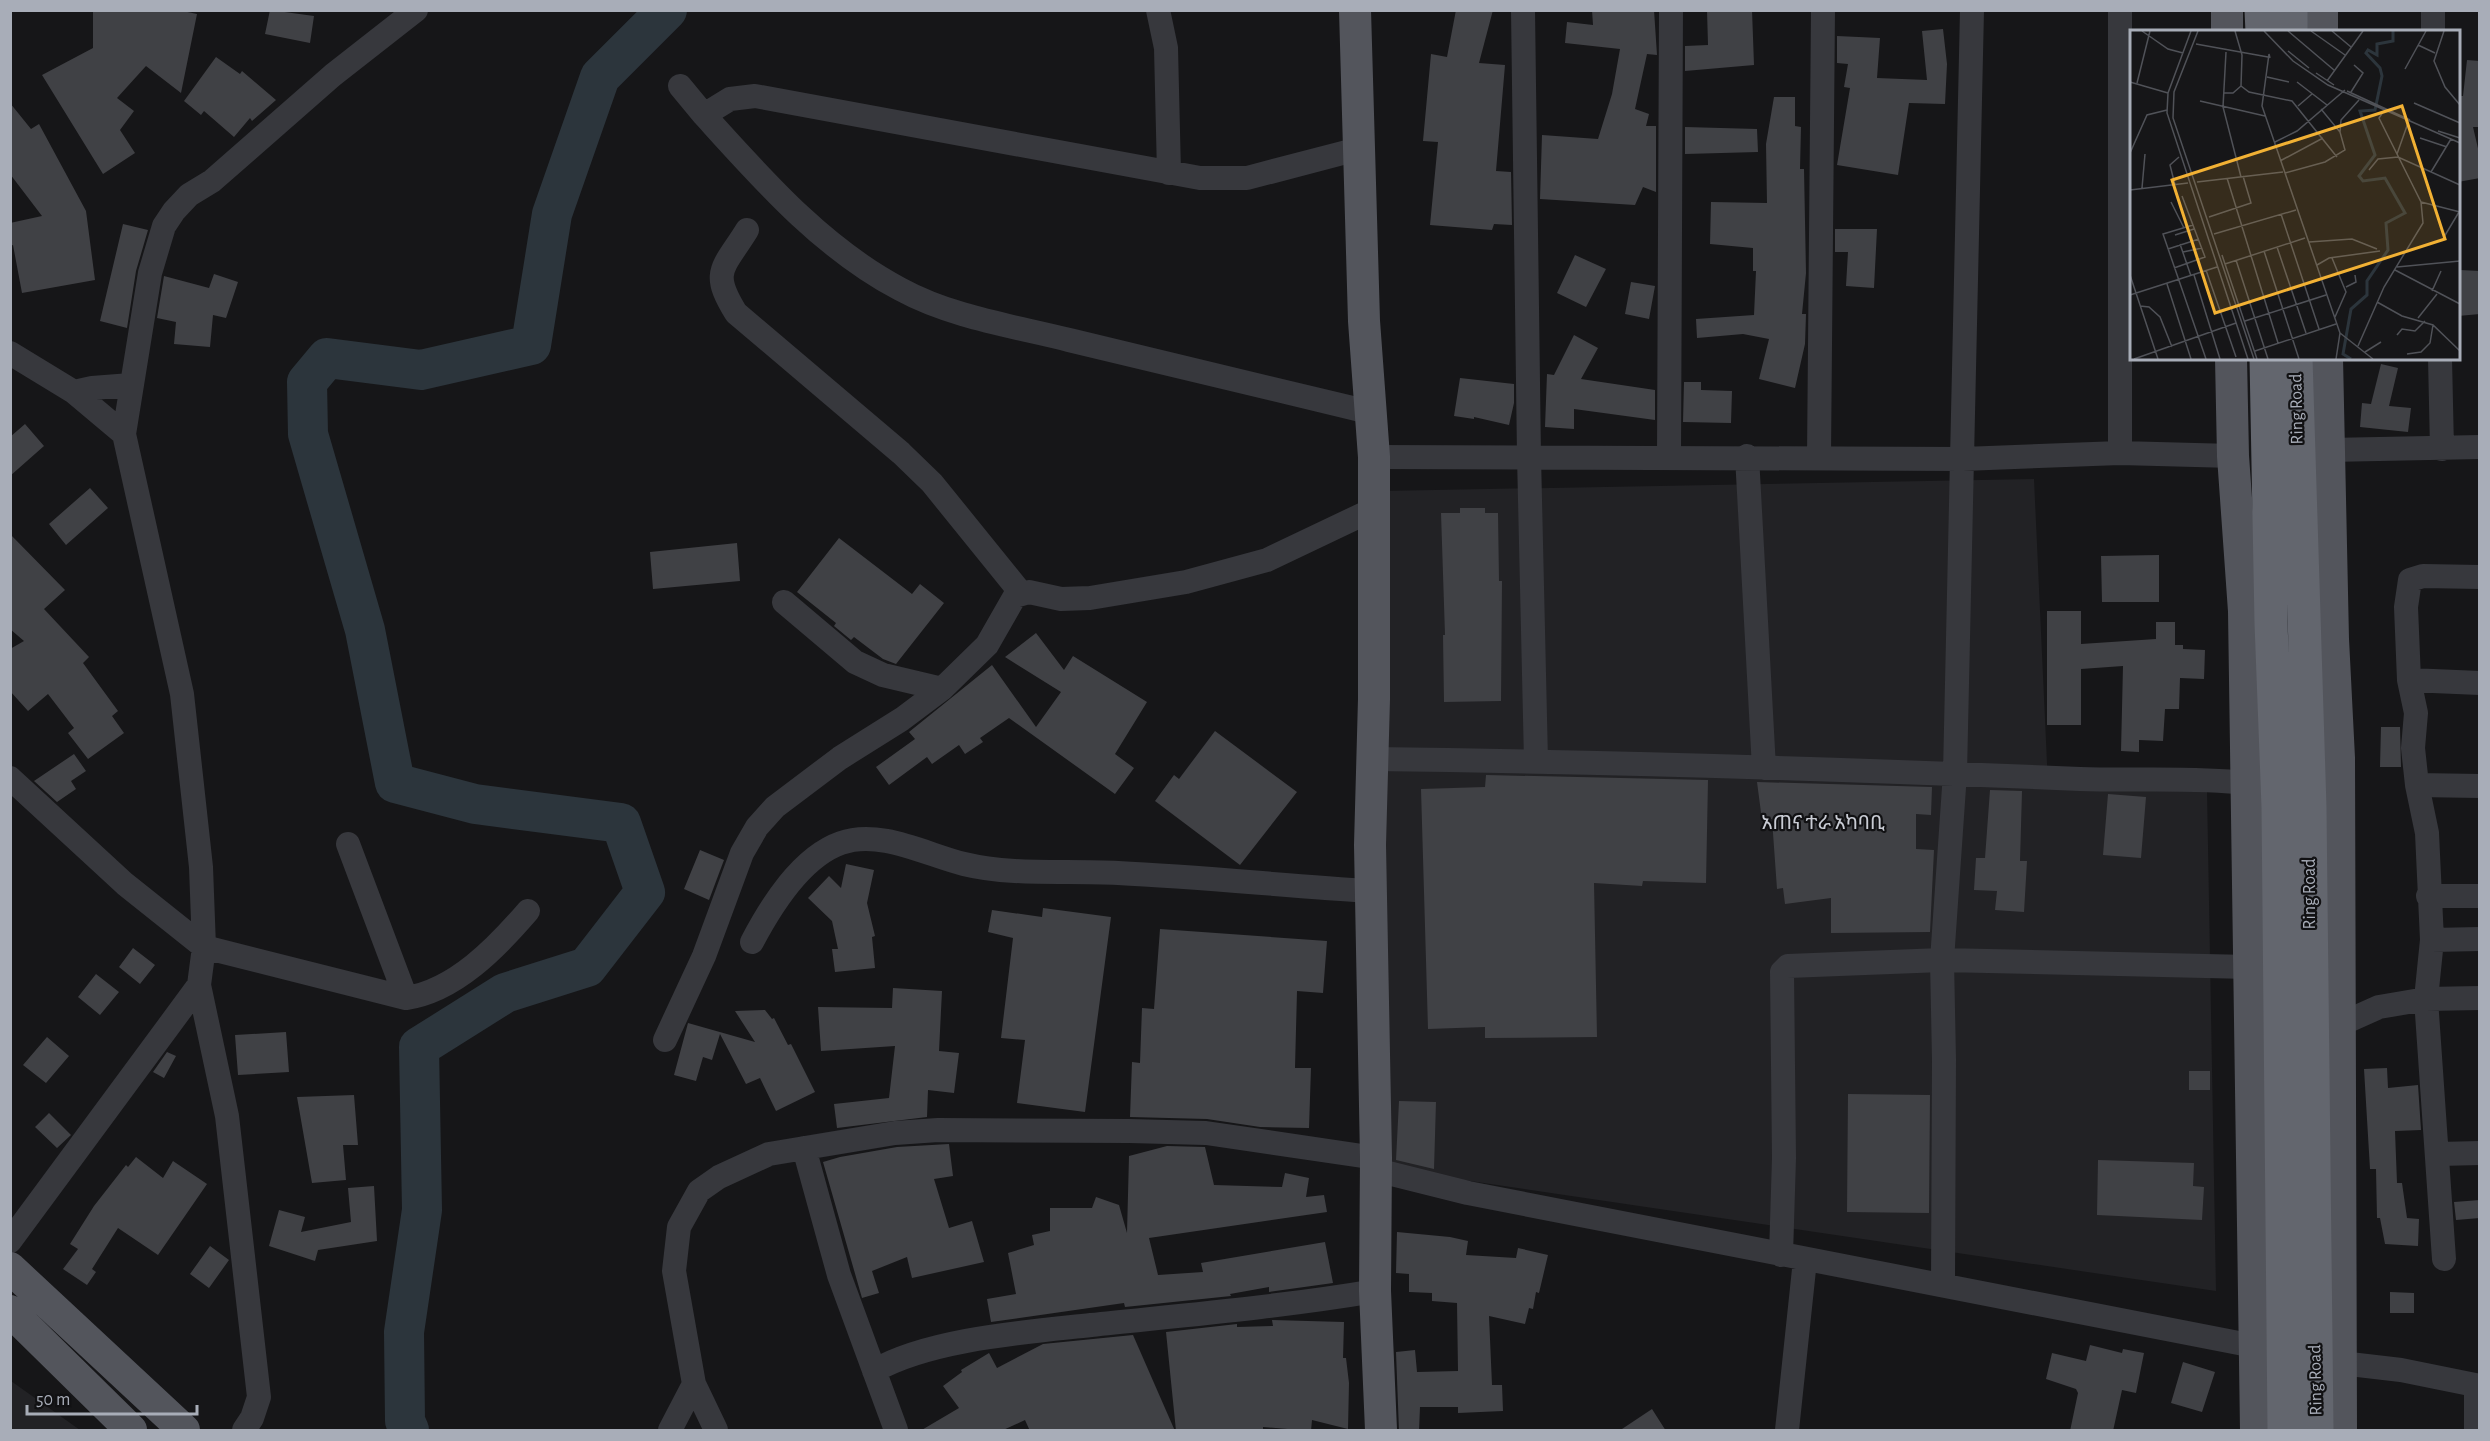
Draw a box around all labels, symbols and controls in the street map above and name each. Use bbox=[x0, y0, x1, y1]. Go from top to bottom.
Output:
inset map bbox=[2130, 30, 2460, 360]
street label: Ring Road bbox=[2287, 373, 2307, 445]
district label: አጠና ተራ አካባቢ bbox=[1761, 813, 1885, 833]
street label: Ring Road bbox=[2301, 858, 2319, 930]
street label: Ring Road bbox=[2306, 1344, 2326, 1416]
scale bar bbox=[27, 1378, 196, 1416]
text: 50 m bbox=[36, 1391, 70, 1409]

